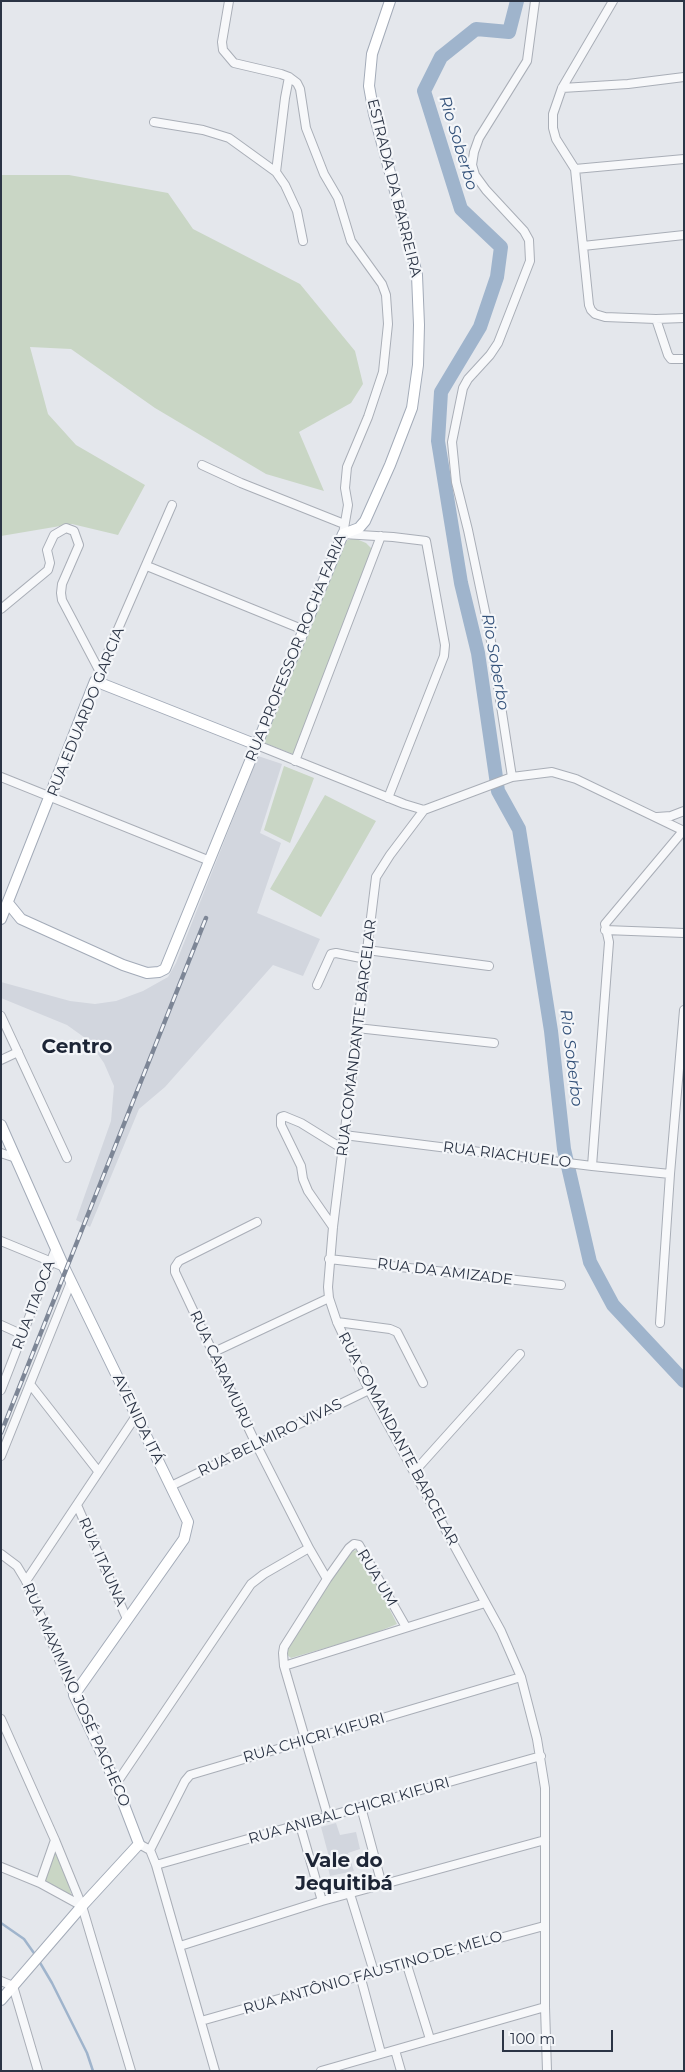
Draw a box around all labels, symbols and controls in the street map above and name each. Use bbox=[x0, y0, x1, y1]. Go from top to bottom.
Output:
water label: Rio Soberbo bbox=[435, 94, 481, 192]
street label: ESTRADA DA BARREIRA bbox=[363, 97, 425, 279]
street label: RUA PROFESSOR ROCHA FARIA bbox=[242, 532, 350, 764]
water label: Rio Soberbo bbox=[477, 612, 513, 712]
street label: RUA EDUARDO GARCIA bbox=[44, 625, 128, 799]
street label: RUA COMANDANTE BARCELAR bbox=[334, 918, 380, 1158]
water label: Rio Soberbo bbox=[556, 1008, 586, 1108]
district label: Centro bbox=[42, 1035, 112, 1059]
street label: RUA RIACHUELO bbox=[442, 1138, 572, 1172]
street label: RUA DA AMIZADE bbox=[376, 1255, 514, 1289]
street label: RUA ITAOCA bbox=[9, 1258, 59, 1352]
street label: RUA CARAMURU bbox=[186, 1308, 256, 1432]
street label: RUA COMANDANTE BARCELAR bbox=[334, 1329, 462, 1549]
street label: AVENIDA ITÁ bbox=[109, 1371, 167, 1467]
street label: RUA BELMIRO VIVAS bbox=[195, 1395, 345, 1481]
street label: RUA ITAUNA bbox=[74, 1515, 130, 1609]
street label: RUA UM bbox=[353, 1546, 401, 1610]
street label: RUA MAXIMINO JOSÉ PACHECO bbox=[18, 1580, 134, 1810]
street label: RUA CHICRI KIFURI bbox=[241, 1709, 387, 1767]
street label: RUA ANIBAL CHICRI KIFURI bbox=[246, 1774, 452, 1848]
district label: Vale do Jequitibá bbox=[295, 1849, 393, 1896]
street label: RUA ANTÔNIO FAUSTINO DE MELO bbox=[241, 1927, 505, 2019]
scale bar bbox=[505, 2020, 616, 2052]
text: 100 m bbox=[510, 2029, 555, 2048]

